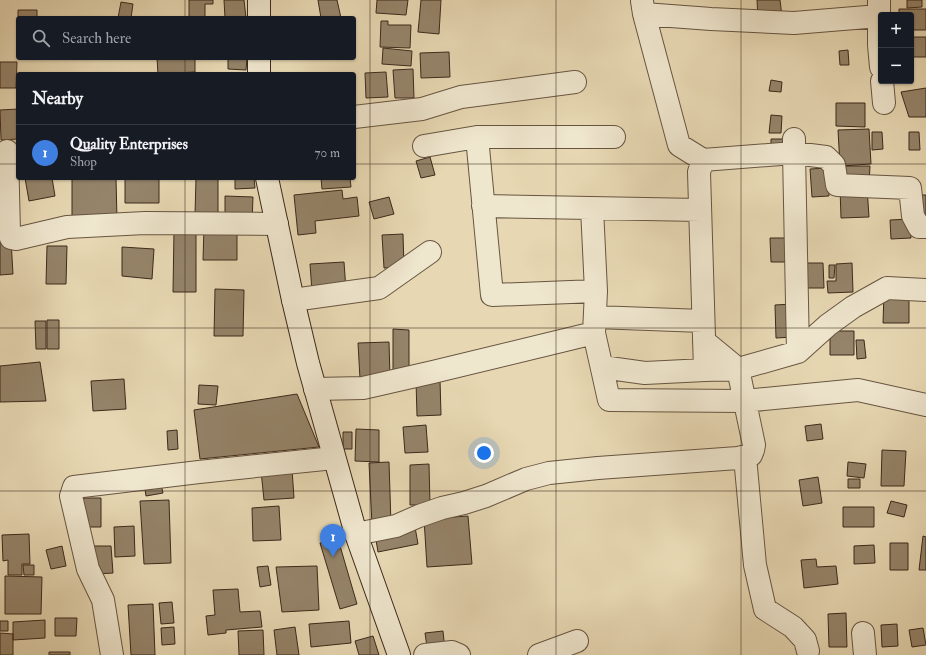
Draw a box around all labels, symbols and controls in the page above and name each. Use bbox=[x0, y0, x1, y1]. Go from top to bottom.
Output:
map controls bbox=[878, 12, 914, 84]
button: + bbox=[878, 12, 914, 48]
search box bbox=[16, 16, 356, 60]
icon: search bbox=[30, 27, 52, 49]
text: Search here bbox=[62, 29, 131, 48]
button: − bbox=[878, 48, 914, 84]
text: Nearby bbox=[32, 88, 83, 109]
text: Quality Enterprises bbox=[70, 135, 188, 154]
text: 1 bbox=[43, 145, 47, 161]
text: 70 m bbox=[315, 145, 340, 161]
text: Shop bbox=[70, 154, 97, 170]
your location bbox=[474, 443, 494, 463]
pin: 1 bbox=[320, 524, 346, 557]

